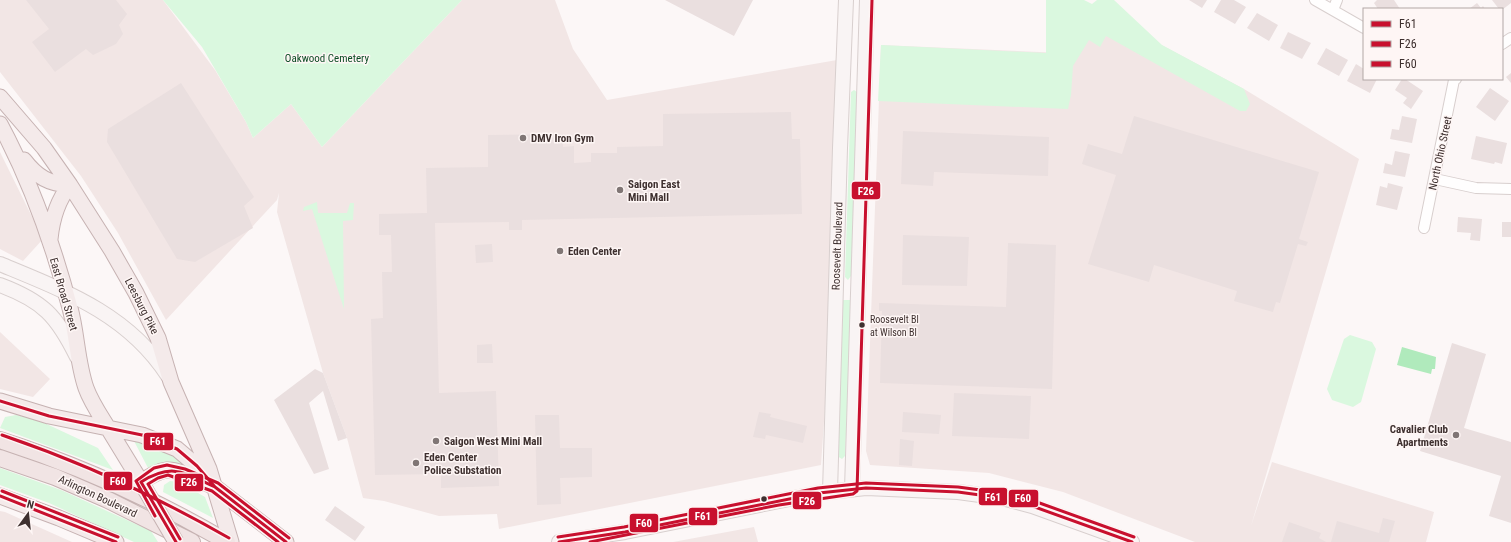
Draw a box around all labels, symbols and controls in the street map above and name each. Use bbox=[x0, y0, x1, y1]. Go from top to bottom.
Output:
legend bbox=[1363, 8, 1503, 80]
text: F61 bbox=[1399, 17, 1417, 31]
text: F26 bbox=[1399, 37, 1417, 51]
park label: Oakwood Cemetery bbox=[285, 52, 370, 65]
text: F60 bbox=[1399, 57, 1417, 71]
street label: North Ohio Street bbox=[1426, 115, 1455, 191]
place label: DMV Iron Gym bbox=[531, 132, 594, 145]
marker: DMV Iron Gym bbox=[518, 133, 528, 143]
place label: Saigon East Mini Mall bbox=[628, 178, 680, 204]
line badge: F26 bbox=[851, 181, 881, 200]
marker: Saigon East Mini Mall bbox=[615, 185, 625, 195]
text: F26 bbox=[858, 185, 875, 198]
street label: Roosevelt Boulevard bbox=[829, 202, 846, 290]
place label: Eden Center bbox=[568, 245, 622, 258]
marker: Eden Center bbox=[555, 246, 565, 256]
street label: East Broad Street bbox=[47, 256, 80, 332]
street label: Leesburg Pike bbox=[122, 276, 161, 336]
place label: Roosevelt Bl at Wilson Bl bbox=[870, 314, 919, 338]
marker: Roosevelt Bl at Wilson Bl bbox=[857, 320, 867, 330]
place label: Cavalier Club Apartments bbox=[1390, 423, 1449, 449]
marker: Cavalier Club Apartments bbox=[1451, 430, 1461, 440]
line badge: F61 bbox=[143, 432, 174, 451]
text: F61 bbox=[150, 435, 166, 448]
place label: Saigon West Mini Mall bbox=[444, 435, 542, 448]
marker: Saigon West Mini Mall bbox=[431, 436, 441, 446]
place label: Eden Center Police Substation bbox=[424, 451, 501, 477]
marker: Eden Center Police Substation bbox=[411, 458, 421, 468]
line badge: F60 bbox=[103, 471, 133, 491]
street label: Arlington Boulevard bbox=[56, 473, 139, 520]
line badge: F26 bbox=[174, 473, 204, 492]
text: F60 bbox=[110, 475, 127, 488]
text: F26 bbox=[181, 476, 198, 489]
line badge: F61 bbox=[978, 487, 1008, 506]
line badge: F60 bbox=[1008, 489, 1039, 508]
line badge: F26 bbox=[792, 491, 822, 510]
text: F61 bbox=[985, 491, 1001, 504]
text: F60 bbox=[1015, 492, 1032, 505]
north arrow bbox=[8, 494, 48, 534]
unlabelled marker bbox=[759, 494, 769, 504]
text: F26 bbox=[799, 495, 816, 508]
text: N bbox=[26, 498, 36, 512]
line badge: F61 bbox=[688, 507, 718, 526]
text: F61 bbox=[695, 510, 711, 523]
line badge: F60 bbox=[629, 513, 659, 533]
text: F60 bbox=[636, 517, 653, 530]

